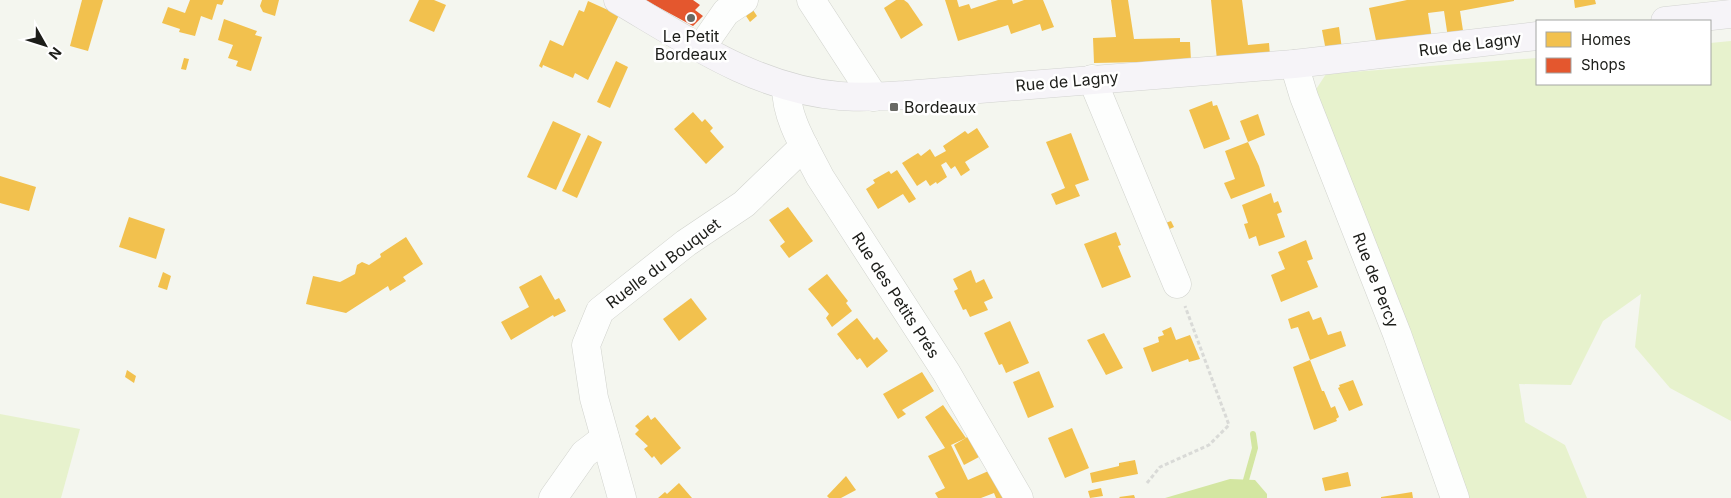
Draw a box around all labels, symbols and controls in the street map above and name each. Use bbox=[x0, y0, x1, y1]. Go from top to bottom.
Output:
marker: Le Petit Bordeaux bbox=[685, 12, 697, 24]
north arrow bbox=[20, 20, 70, 70]
legend bbox=[1536, 20, 1711, 85]
place label: Le Petit Bordeaux bbox=[655, 26, 727, 64]
street label: Rue de Lagny bbox=[1418, 28, 1522, 60]
text: Homes bbox=[1581, 30, 1631, 49]
text: N bbox=[46, 44, 65, 63]
text: Shops bbox=[1581, 55, 1626, 74]
street label: Rue de Lagny bbox=[1015, 67, 1119, 95]
place label: Bordeaux bbox=[904, 97, 977, 117]
marker: Bordeaux bbox=[888, 101, 900, 113]
street label: Ruelle du Bouquet bbox=[602, 214, 724, 312]
street label: Rue des Petits Prés bbox=[848, 228, 944, 362]
street label: Rue de Percy bbox=[1349, 230, 1403, 330]

